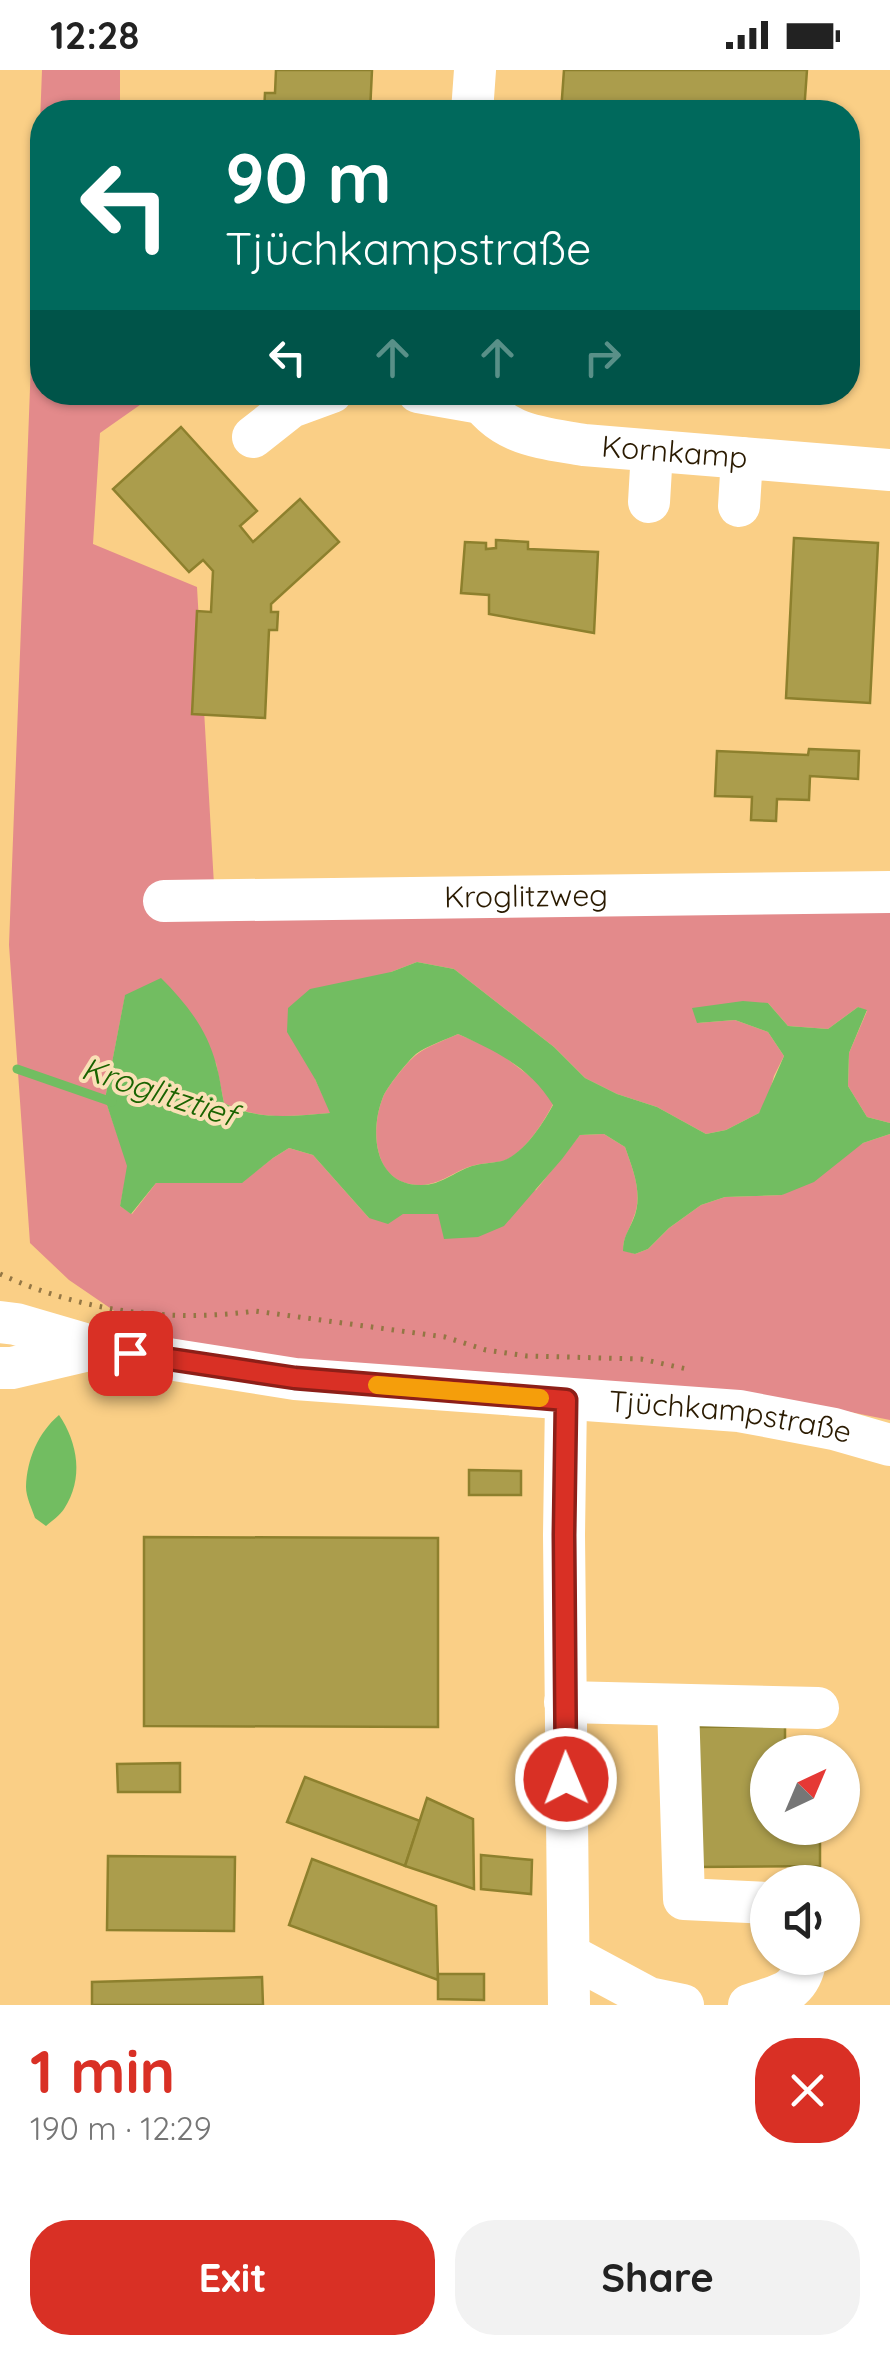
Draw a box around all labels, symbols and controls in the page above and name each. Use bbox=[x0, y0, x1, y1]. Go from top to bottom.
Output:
text: 12:28 bbox=[50, 11, 139, 59]
text: 90 m bbox=[225, 133, 392, 221]
icon: left bbox=[60, 140, 190, 270]
text: Tjüchkampstraße bbox=[225, 220, 591, 276]
icon: left bbox=[260, 330, 315, 385]
icon: ahead bbox=[365, 330, 420, 385]
icon: ahead bbox=[470, 330, 525, 385]
icon: right bbox=[575, 330, 630, 385]
street label: Kornkamp bbox=[600, 427, 749, 476]
street label: Kroglitzweg bbox=[444, 875, 608, 916]
water label: Kroglitztief bbox=[77, 1047, 247, 1136]
pin bbox=[88, 1311, 173, 1396]
icon: arrive bbox=[103, 1326, 158, 1381]
street label: Tjüchkampstraße bbox=[608, 1382, 856, 1451]
position arrow bbox=[514, 1727, 618, 1831]
north arrow bbox=[750, 1735, 860, 1845]
map controls bbox=[750, 1735, 860, 1975]
button: sound bbox=[750, 1865, 860, 1975]
text: 1 min bbox=[30, 2033, 175, 2108]
button: close bbox=[755, 2038, 860, 2143]
text: 190 m · 12:29 bbox=[30, 2108, 212, 2148]
button: Exit bbox=[30, 2220, 435, 2335]
button: Share bbox=[455, 2220, 860, 2335]

